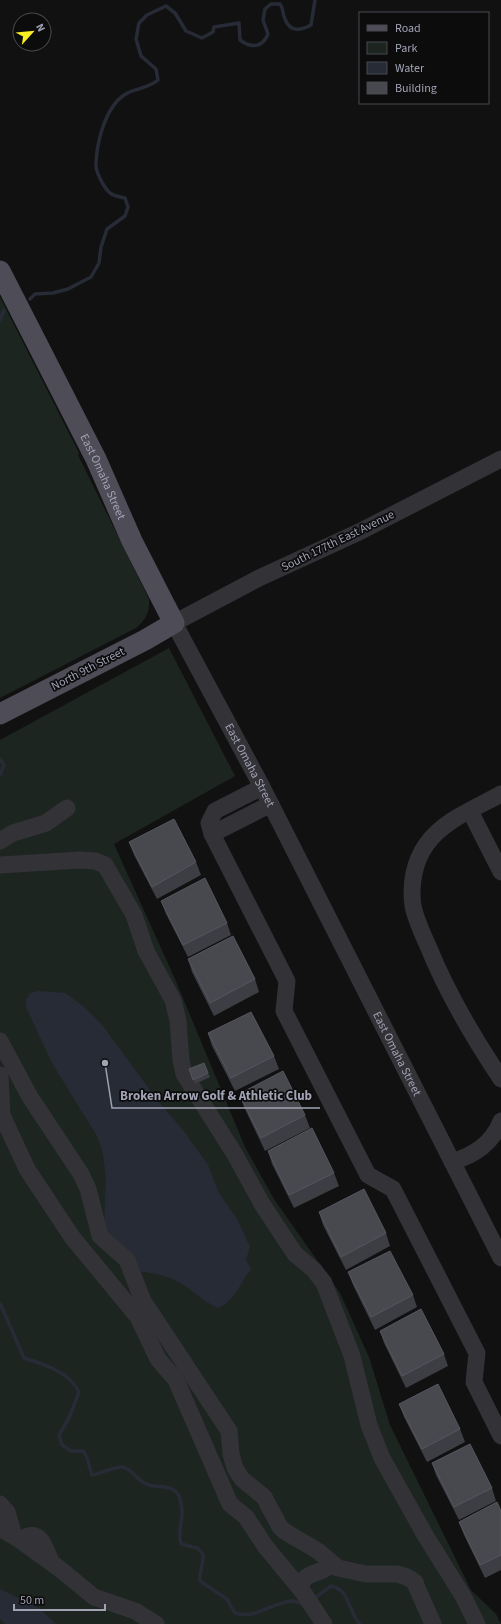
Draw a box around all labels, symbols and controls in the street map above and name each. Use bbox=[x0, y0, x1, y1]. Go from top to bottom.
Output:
north arrow bbox=[12, 12, 52, 52]
legend bbox=[359, 12, 489, 104]
text: Road bbox=[395, 20, 421, 37]
text: N bbox=[32, 21, 49, 34]
text: Park bbox=[395, 40, 417, 57]
text: Water bbox=[395, 60, 425, 77]
text: Building bbox=[395, 80, 437, 97]
street label: East Omaha Street bbox=[76, 431, 130, 522]
street label: South 177th East Avenue bbox=[279, 506, 397, 576]
street label: North 9th Street bbox=[48, 643, 128, 695]
street label: East Omaha Street bbox=[221, 720, 279, 810]
street label: East Omaha Street bbox=[369, 1008, 426, 1099]
callout: Broken Arrow Golf & Athletic Club bbox=[112, 1083, 320, 1108]
text: Broken Arrow Golf & Athletic Club bbox=[120, 1087, 312, 1105]
scale bar bbox=[14, 1586, 105, 1612]
text: 50 m bbox=[20, 1592, 44, 1609]

